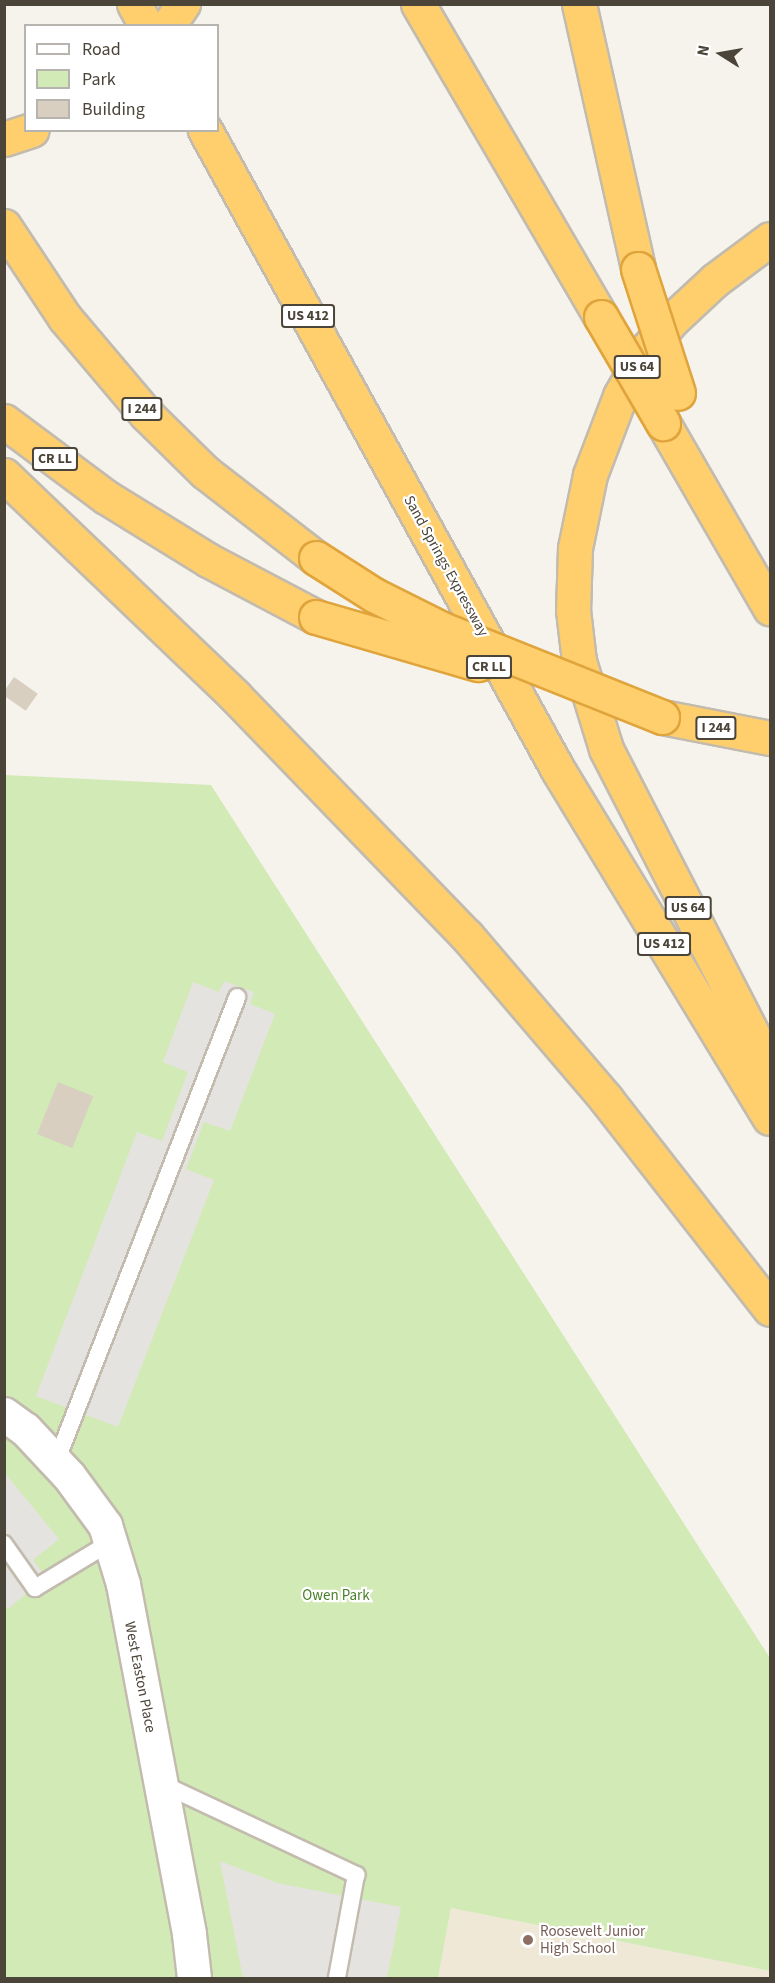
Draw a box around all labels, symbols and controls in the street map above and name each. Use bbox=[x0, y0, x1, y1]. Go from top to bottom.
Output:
legend bbox=[24, 24, 219, 132]
north arrow bbox=[691, 24, 751, 84]
text: Road bbox=[82, 37, 121, 62]
text: N bbox=[692, 43, 715, 58]
text: Park bbox=[82, 67, 116, 92]
text: Building bbox=[82, 97, 145, 122]
road number: US 412 bbox=[281, 305, 335, 327]
road number: US 64 bbox=[613, 356, 661, 378]
road number: I 244 bbox=[121, 398, 163, 420]
road number: CR LL bbox=[31, 448, 79, 470]
street label: Sand Springs Expressway bbox=[400, 492, 492, 640]
road number: CR LL bbox=[465, 656, 513, 678]
road number: I 244 bbox=[695, 717, 737, 739]
road number: US 64 bbox=[664, 897, 712, 919]
road number: US 412 bbox=[637, 933, 691, 955]
park label: Owen Park bbox=[302, 1587, 370, 1605]
street label: West Easton Place bbox=[120, 1620, 160, 1734]
place label: Roosevelt Junior High School bbox=[540, 1922, 645, 1957]
marker: Roosevelt Junior High School bbox=[521, 1933, 535, 1947]

